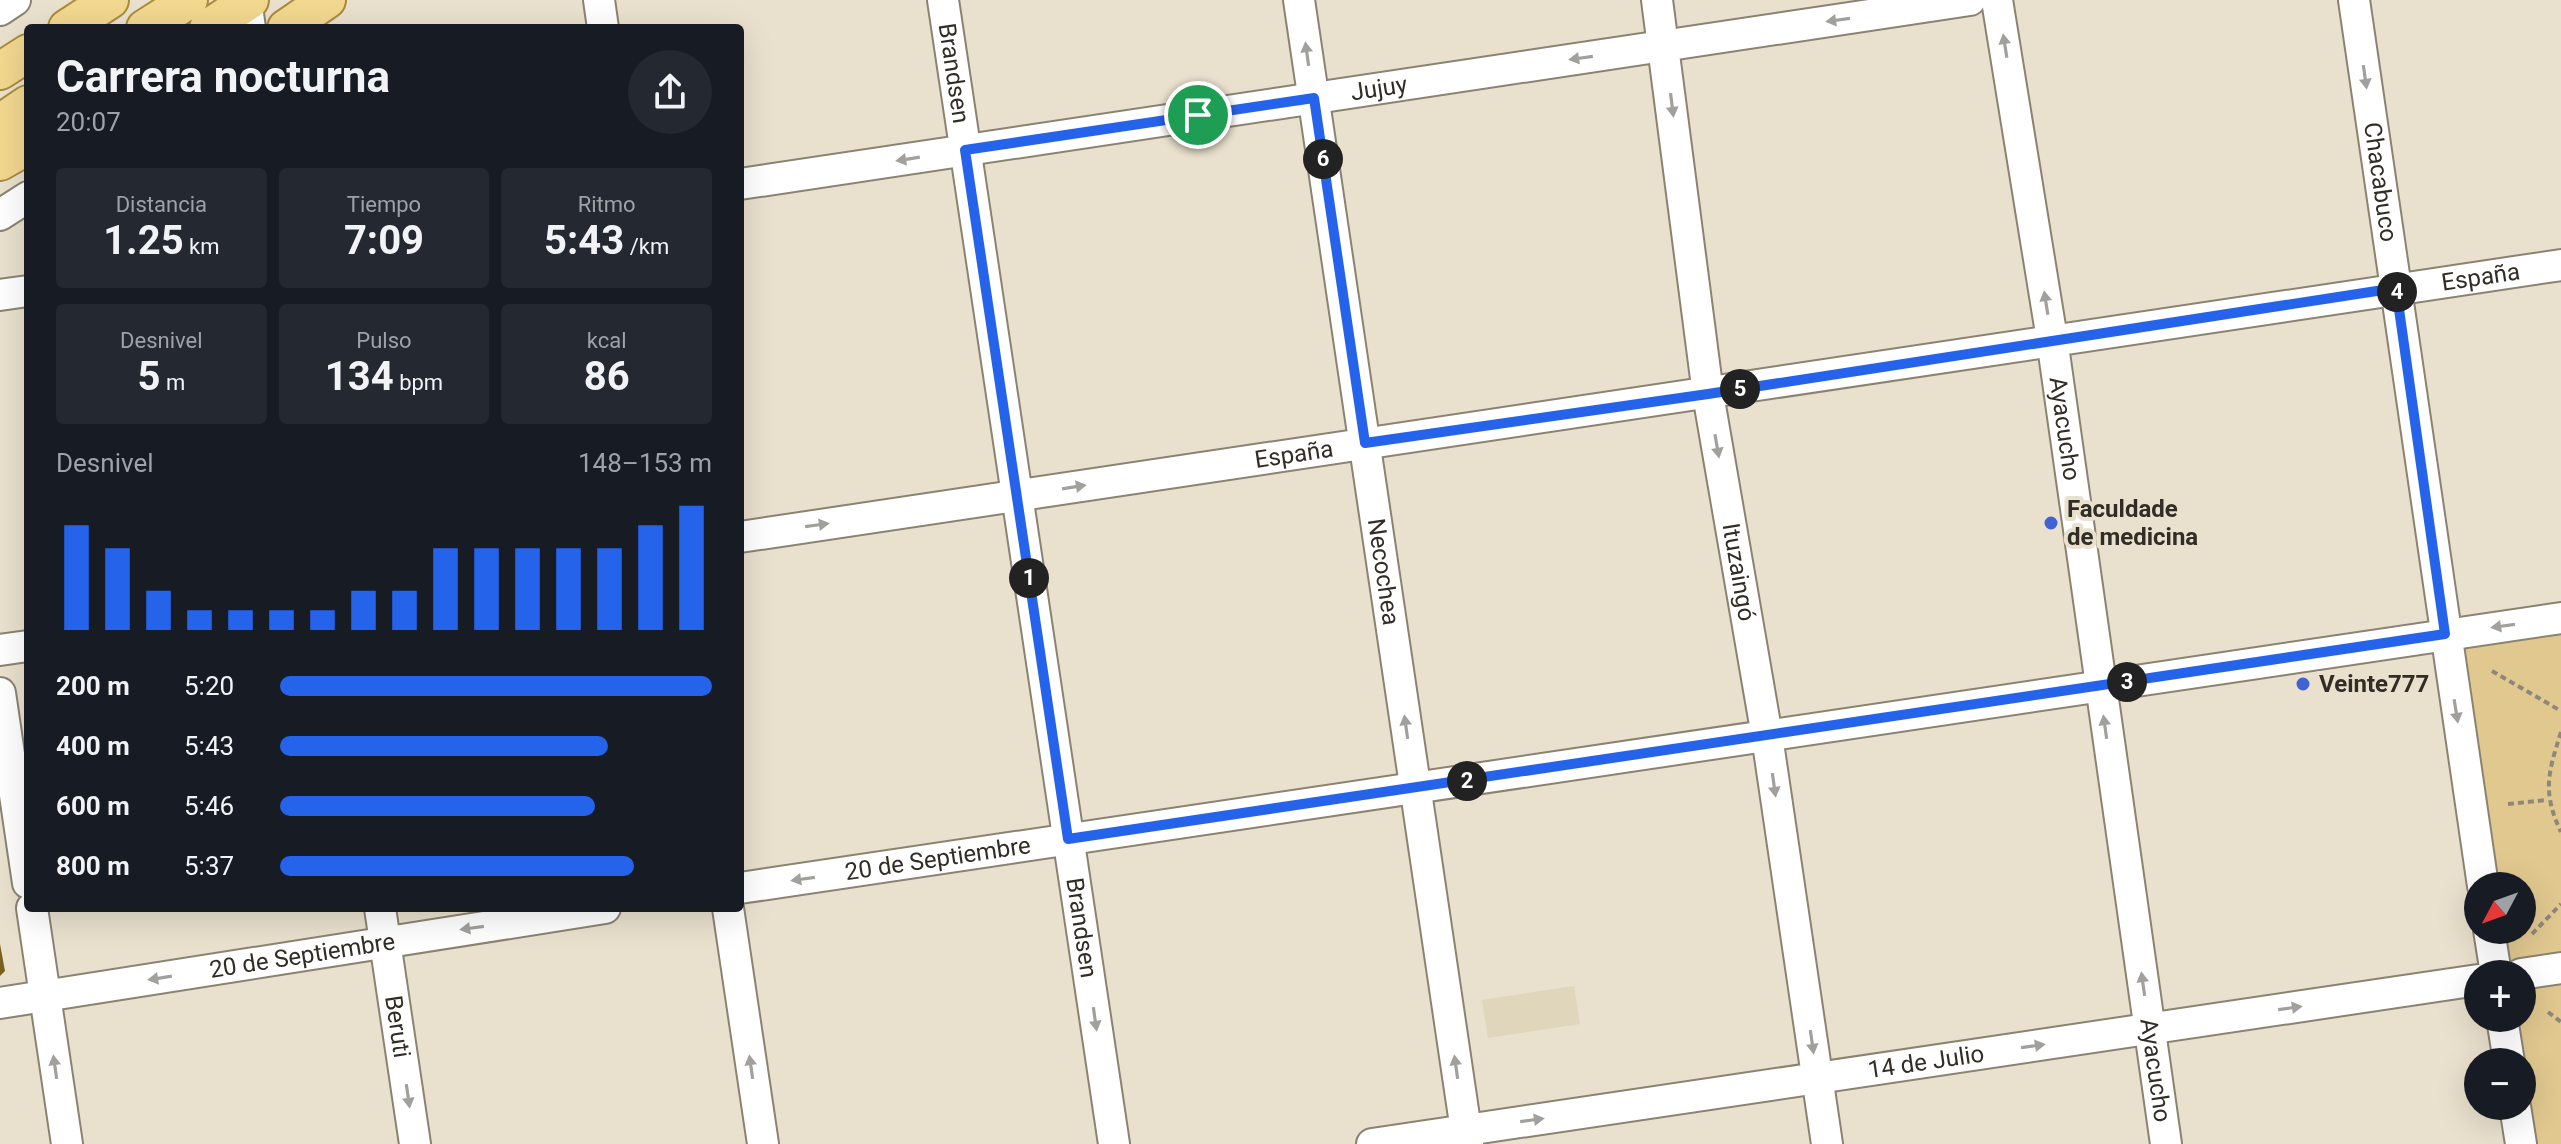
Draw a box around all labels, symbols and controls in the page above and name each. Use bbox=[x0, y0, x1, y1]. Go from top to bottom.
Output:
one-way arrow bbox=[1825, 14, 1850, 27]
street label: Brandsen bbox=[933, 21, 975, 125]
one-way arrow bbox=[1998, 33, 2010, 58]
one-way arrow bbox=[1300, 41, 1313, 66]
button: share bbox=[628, 50, 712, 134]
text: Carrera nocturna bbox=[56, 51, 390, 103]
one-way arrow bbox=[1568, 52, 1593, 65]
one-way arrow bbox=[2359, 65, 2372, 90]
street label: Jujuy bbox=[1349, 70, 1410, 106]
pin bbox=[1164, 81, 1232, 149]
icon: arrive bbox=[1176, 93, 1220, 137]
one-way arrow bbox=[1666, 93, 1679, 118]
text: 20:07 bbox=[56, 107, 121, 137]
street label: Chacabuco bbox=[2358, 120, 2403, 244]
pin: 6 bbox=[1303, 139, 1343, 179]
text: 6 bbox=[1317, 146, 1329, 171]
one-way arrow bbox=[895, 153, 920, 166]
text: Distancia bbox=[116, 192, 207, 217]
text: Tiempo bbox=[347, 192, 421, 217]
text: Ritmo bbox=[578, 192, 636, 217]
text: 1.25 bbox=[103, 217, 184, 264]
text: 7:09 bbox=[344, 217, 424, 264]
text: 5:43 bbox=[544, 217, 624, 264]
text: km bbox=[184, 234, 220, 259]
text: /km bbox=[624, 234, 669, 259]
street label: España bbox=[2440, 257, 2522, 297]
pin: 4 bbox=[2377, 272, 2417, 312]
text: 4 bbox=[2391, 279, 2403, 304]
one-way arrow bbox=[2039, 290, 2052, 315]
text: Desnivel bbox=[120, 328, 203, 353]
text: Pulso bbox=[356, 328, 412, 353]
text: kcal bbox=[587, 328, 627, 353]
text: 5 bbox=[137, 353, 160, 400]
text: 134 bbox=[325, 353, 394, 400]
text: 86 bbox=[584, 353, 630, 400]
pin: 5 bbox=[1720, 369, 1760, 409]
text: m bbox=[160, 370, 185, 395]
text: bpm bbox=[394, 370, 443, 395]
street label: Ayacucho bbox=[2044, 375, 2086, 482]
text: 5 bbox=[1734, 376, 1746, 401]
one-way arrow bbox=[1711, 434, 1723, 459]
street label: España bbox=[1253, 435, 1335, 474]
text: Desnivel bbox=[56, 448, 154, 478]
text: 148–153 m bbox=[578, 448, 712, 478]
one-way arrow bbox=[1062, 480, 1087, 493]
place label: Faculdade de medicina bbox=[2067, 495, 2198, 551]
marker: Faculdade de medicina bbox=[2042, 514, 2060, 532]
street label: Necochea bbox=[1362, 516, 1405, 627]
one-way arrow bbox=[805, 518, 830, 531]
street label: Ituzaingó bbox=[1717, 521, 1761, 623]
pin: 1 bbox=[1009, 558, 1049, 598]
text: 1 bbox=[1023, 565, 1035, 590]
one-way arrow bbox=[2490, 620, 2515, 633]
pin: 3 bbox=[2107, 662, 2147, 702]
text: 3 bbox=[2121, 669, 2133, 694]
place label: Veinte777 bbox=[2319, 670, 2429, 698]
text: 200 m bbox=[56, 671, 130, 701]
text: 5:20 bbox=[184, 671, 234, 701]
marker: Veinte777 bbox=[2294, 675, 2312, 693]
one-way arrow bbox=[2450, 699, 2463, 724]
one-way arrow bbox=[1399, 714, 1412, 739]
one-way arrow bbox=[2098, 714, 2111, 739]
text: 400 m bbox=[56, 731, 130, 761]
text: 5:43 bbox=[184, 731, 234, 761]
pin: 2 bbox=[1447, 761, 1487, 801]
text: 2 bbox=[1461, 768, 1473, 793]
one-way arrow bbox=[1768, 773, 1781, 798]
text: 600 m bbox=[56, 791, 130, 821]
text: 5:46 bbox=[184, 791, 234, 821]
street label: 20 de Septiembre bbox=[843, 831, 1033, 886]
text: 800 m bbox=[56, 851, 130, 881]
text: 5:37 bbox=[184, 851, 234, 881]
north arrow bbox=[2464, 872, 2536, 944]
map controls bbox=[2464, 872, 2536, 1120]
one-way arrow bbox=[790, 873, 815, 886]
street label: Brandsen bbox=[1060, 876, 1103, 980]
one-way arrow bbox=[459, 922, 484, 935]
street label: 20 de Septiembre bbox=[208, 927, 397, 984]
button: + bbox=[2464, 960, 2536, 1032]
one-way arrow bbox=[2136, 971, 2149, 996]
one-way arrow bbox=[147, 972, 172, 984]
street label: Beruti bbox=[379, 994, 416, 1060]
one-way arrow bbox=[2278, 1001, 2303, 1014]
one-way arrow bbox=[1089, 1007, 1102, 1032]
street label: Ayacucho bbox=[2134, 1017, 2177, 1124]
one-way arrow bbox=[1806, 1030, 1819, 1055]
street label: 14 de Julio bbox=[1866, 1039, 1986, 1084]
one-way arrow bbox=[2021, 1039, 2046, 1052]
button: − bbox=[2464, 1048, 2536, 1120]
one-way arrow bbox=[48, 1054, 61, 1079]
one-way arrow bbox=[745, 1054, 757, 1079]
one-way arrow bbox=[1450, 1054, 1462, 1079]
one-way arrow bbox=[402, 1084, 415, 1109]
one-way arrow bbox=[1520, 1113, 1545, 1126]

